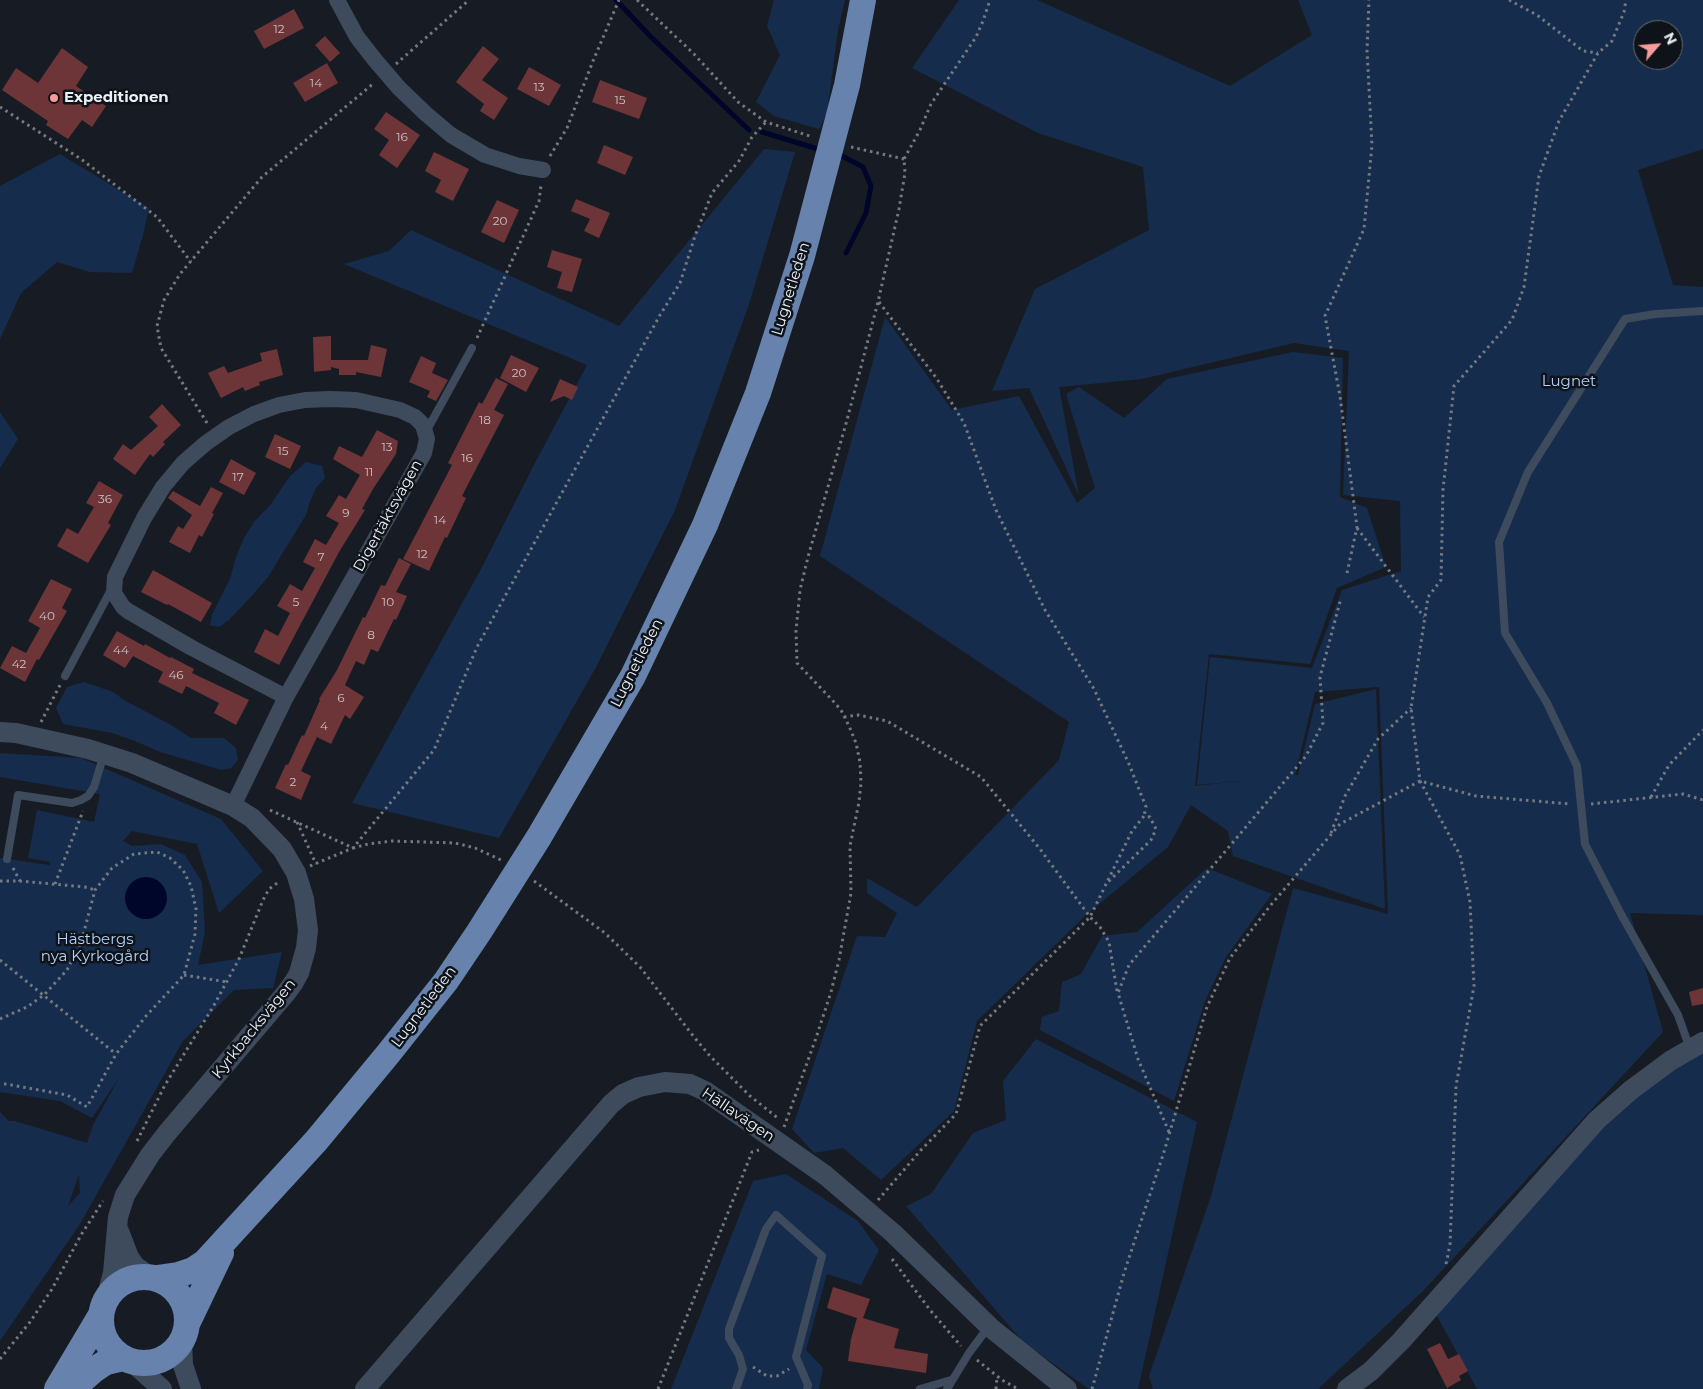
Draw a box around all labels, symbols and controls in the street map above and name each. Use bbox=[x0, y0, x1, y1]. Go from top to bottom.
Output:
north arrow bbox=[1633, 20, 1683, 70]
house number: 12 bbox=[273, 22, 285, 36]
text: N bbox=[1660, 30, 1681, 48]
house number: 14 bbox=[310, 76, 322, 90]
house number: 13 bbox=[533, 80, 545, 94]
place label: Expeditionen bbox=[64, 89, 169, 107]
marker: Expeditionen bbox=[48, 92, 60, 104]
house number: 15 bbox=[614, 93, 626, 107]
house number: 16 bbox=[396, 130, 408, 144]
house number: 20 bbox=[493, 214, 507, 228]
street label: Lugnetleden bbox=[768, 240, 814, 338]
house number: 20 bbox=[512, 366, 526, 380]
park label: Lugnet bbox=[1542, 373, 1596, 391]
house number: 18 bbox=[479, 413, 491, 427]
house number: 13 bbox=[381, 440, 393, 454]
house number: 15 bbox=[277, 444, 289, 458]
house number: 16 bbox=[461, 451, 473, 465]
street label: Digertäktsvägen bbox=[350, 457, 426, 575]
house number: 11 bbox=[365, 465, 373, 479]
house number: 17 bbox=[232, 470, 244, 484]
house number: 36 bbox=[98, 492, 112, 506]
house number: 9 bbox=[342, 506, 350, 520]
house number: 14 bbox=[434, 513, 446, 527]
house number: 12 bbox=[416, 547, 428, 561]
house number: 7 bbox=[317, 550, 325, 564]
house number: 5 bbox=[293, 595, 299, 609]
house number: 10 bbox=[382, 595, 394, 609]
house number: 40 bbox=[39, 609, 55, 623]
street label: Lugnetleden bbox=[607, 616, 667, 710]
house number: 8 bbox=[367, 628, 375, 642]
house number: 44 bbox=[113, 643, 129, 657]
house number: 42 bbox=[12, 657, 26, 671]
house number: 46 bbox=[168, 668, 184, 682]
house number: 6 bbox=[337, 691, 345, 705]
house number: 4 bbox=[320, 719, 328, 733]
house number: 2 bbox=[290, 775, 296, 789]
park label: Hästbergs nya Kyrkogård bbox=[41, 931, 149, 966]
street label: Lugnetleden bbox=[388, 963, 460, 1051]
street label: Kyrkbacksvägen bbox=[208, 976, 300, 1082]
street label: Hällavägen bbox=[698, 1084, 778, 1146]

